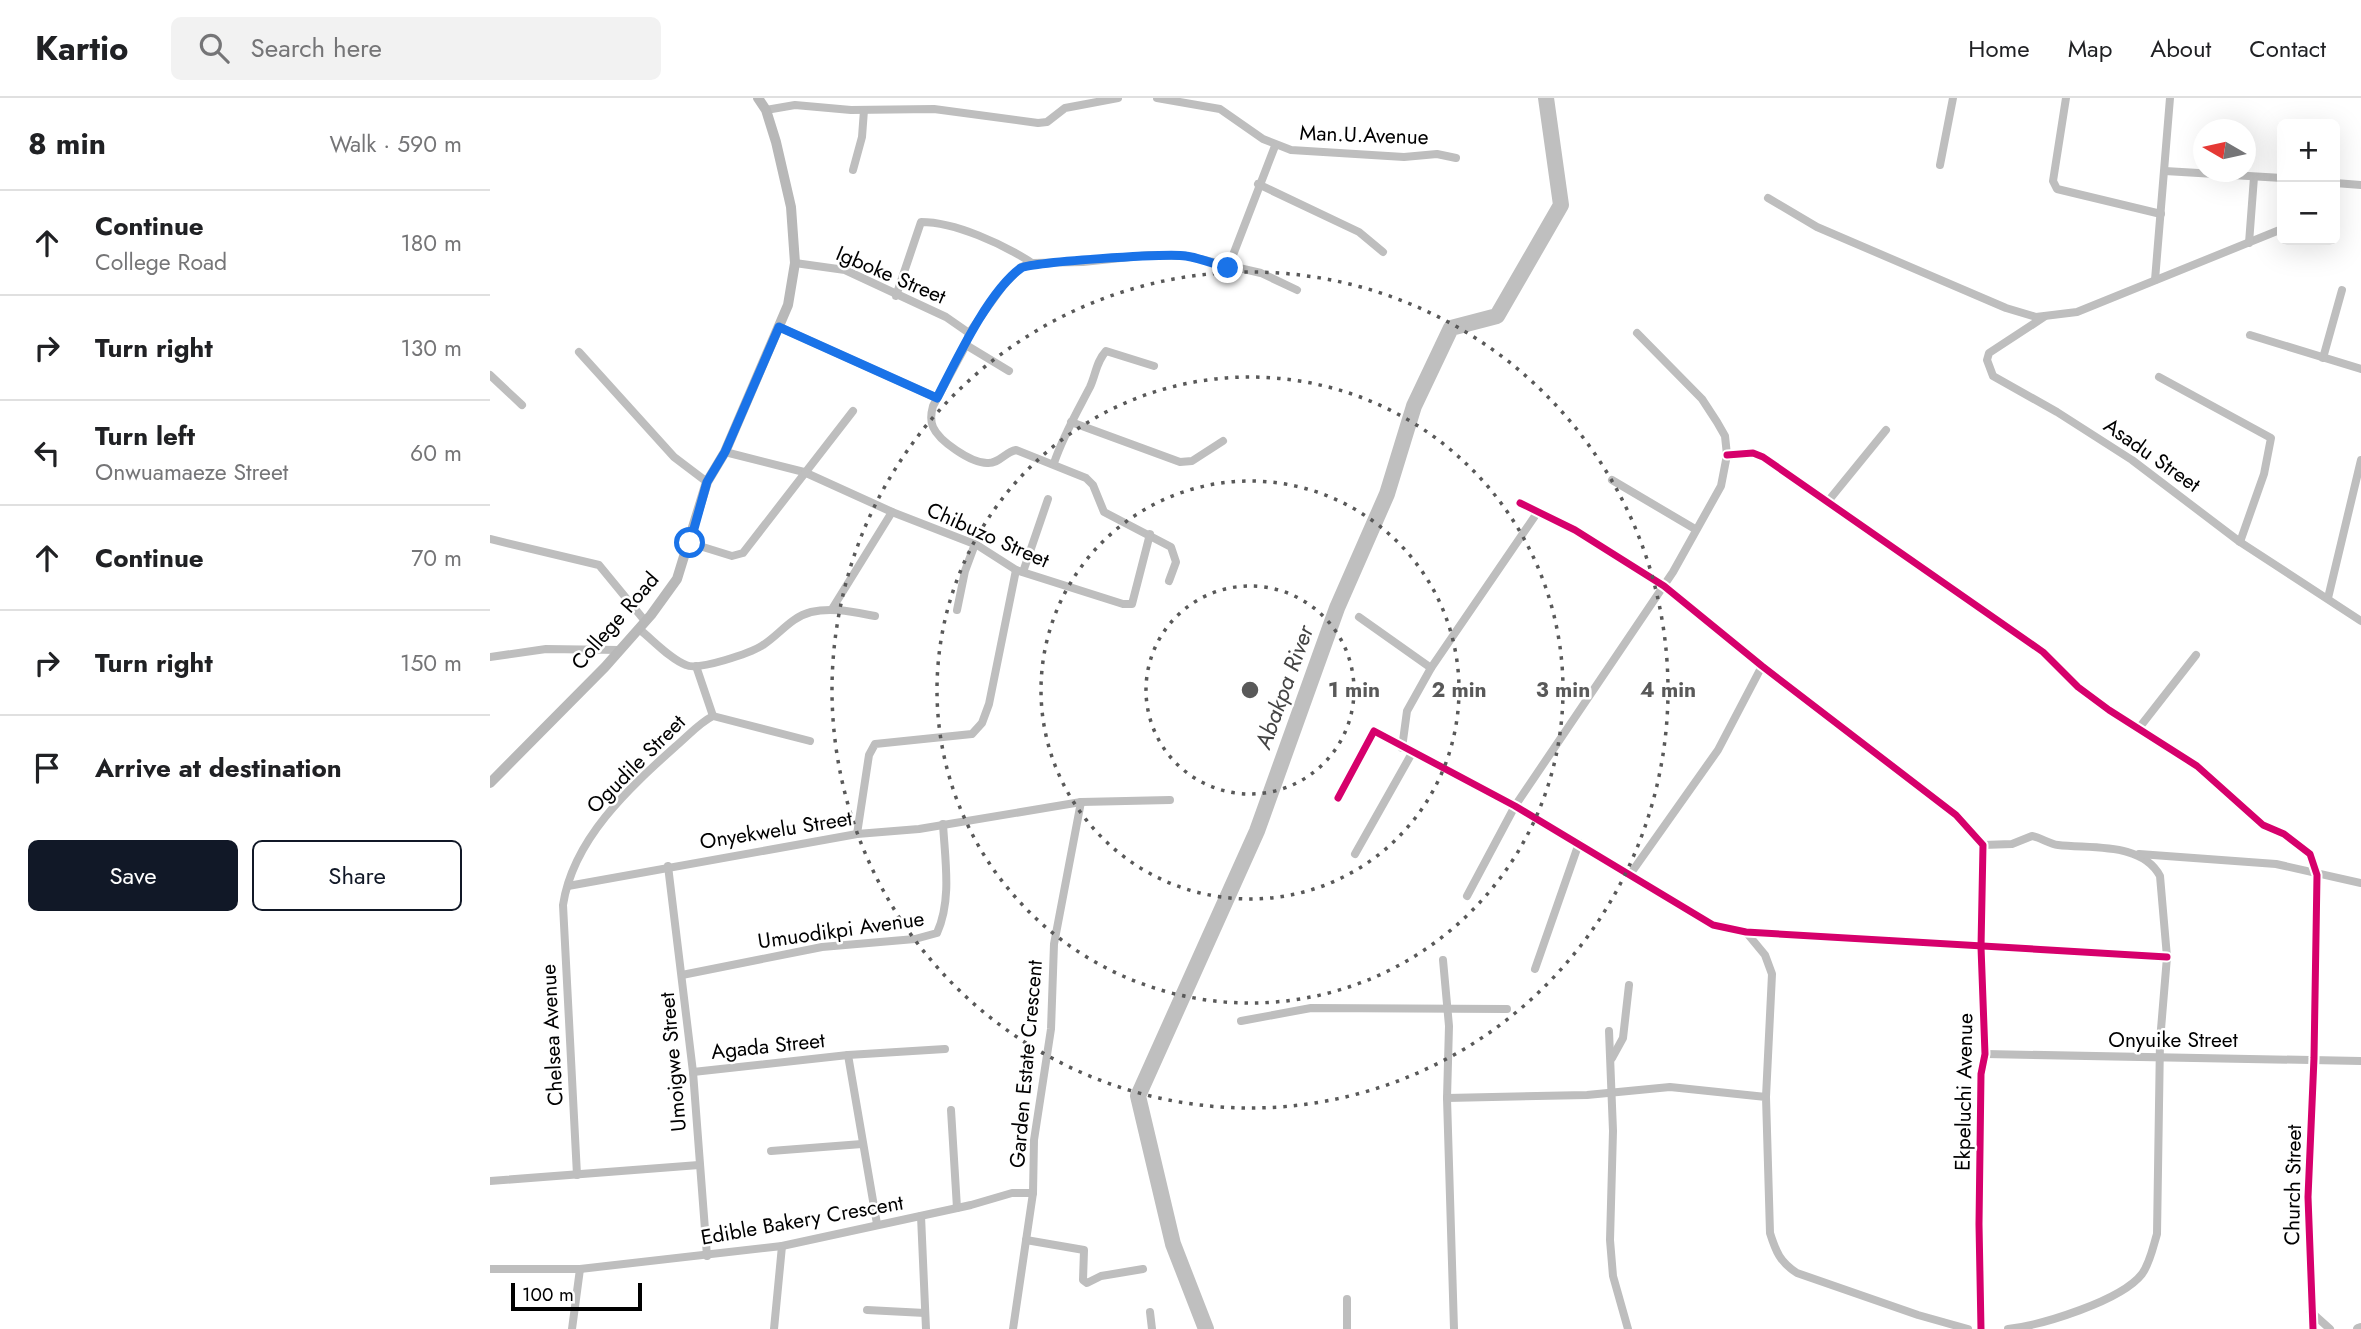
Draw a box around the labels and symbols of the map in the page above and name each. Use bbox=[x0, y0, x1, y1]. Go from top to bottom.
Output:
street label: Man.U.Avenue bbox=[1299, 118, 1429, 152]
north arrow bbox=[2193, 119, 2256, 182]
street label: Igboke Street bbox=[831, 238, 951, 312]
route end bbox=[1212, 252, 1243, 283]
street label: Asadu Street bbox=[2098, 411, 2206, 499]
street label: Chibuzo Street bbox=[922, 495, 1054, 575]
route start bbox=[674, 527, 705, 558]
street label: College Road bbox=[564, 566, 666, 676]
water label: Abakpa River bbox=[1246, 619, 1323, 754]
text: 1 min bbox=[1328, 675, 1380, 705]
text: 2 min bbox=[1431, 675, 1487, 705]
text: 3 min bbox=[1536, 675, 1590, 705]
text: 4 min bbox=[1640, 675, 1696, 705]
centre of rings bbox=[1238, 678, 1262, 702]
street label: Ogudile Street bbox=[580, 708, 692, 820]
street label: Onyekwelu Street bbox=[698, 803, 854, 857]
street label: Umuodikpi Avenue bbox=[756, 903, 926, 957]
street label: Garden Estate Crescent bbox=[1002, 959, 1050, 1169]
street label: Chelsea Avenue bbox=[533, 963, 571, 1107]
street label: Umoigwe Street bbox=[652, 991, 694, 1133]
street label: Ekpeluchi Avenue bbox=[1948, 1013, 1980, 1171]
street label: Agada Street bbox=[710, 1025, 826, 1067]
street label: Onyuike Street bbox=[2108, 1025, 2238, 1055]
street label: Church Street bbox=[2277, 1124, 2309, 1246]
street label: Edible Bakery Crescent bbox=[698, 1187, 906, 1253]
scale bar bbox=[511, 1280, 642, 1312]

